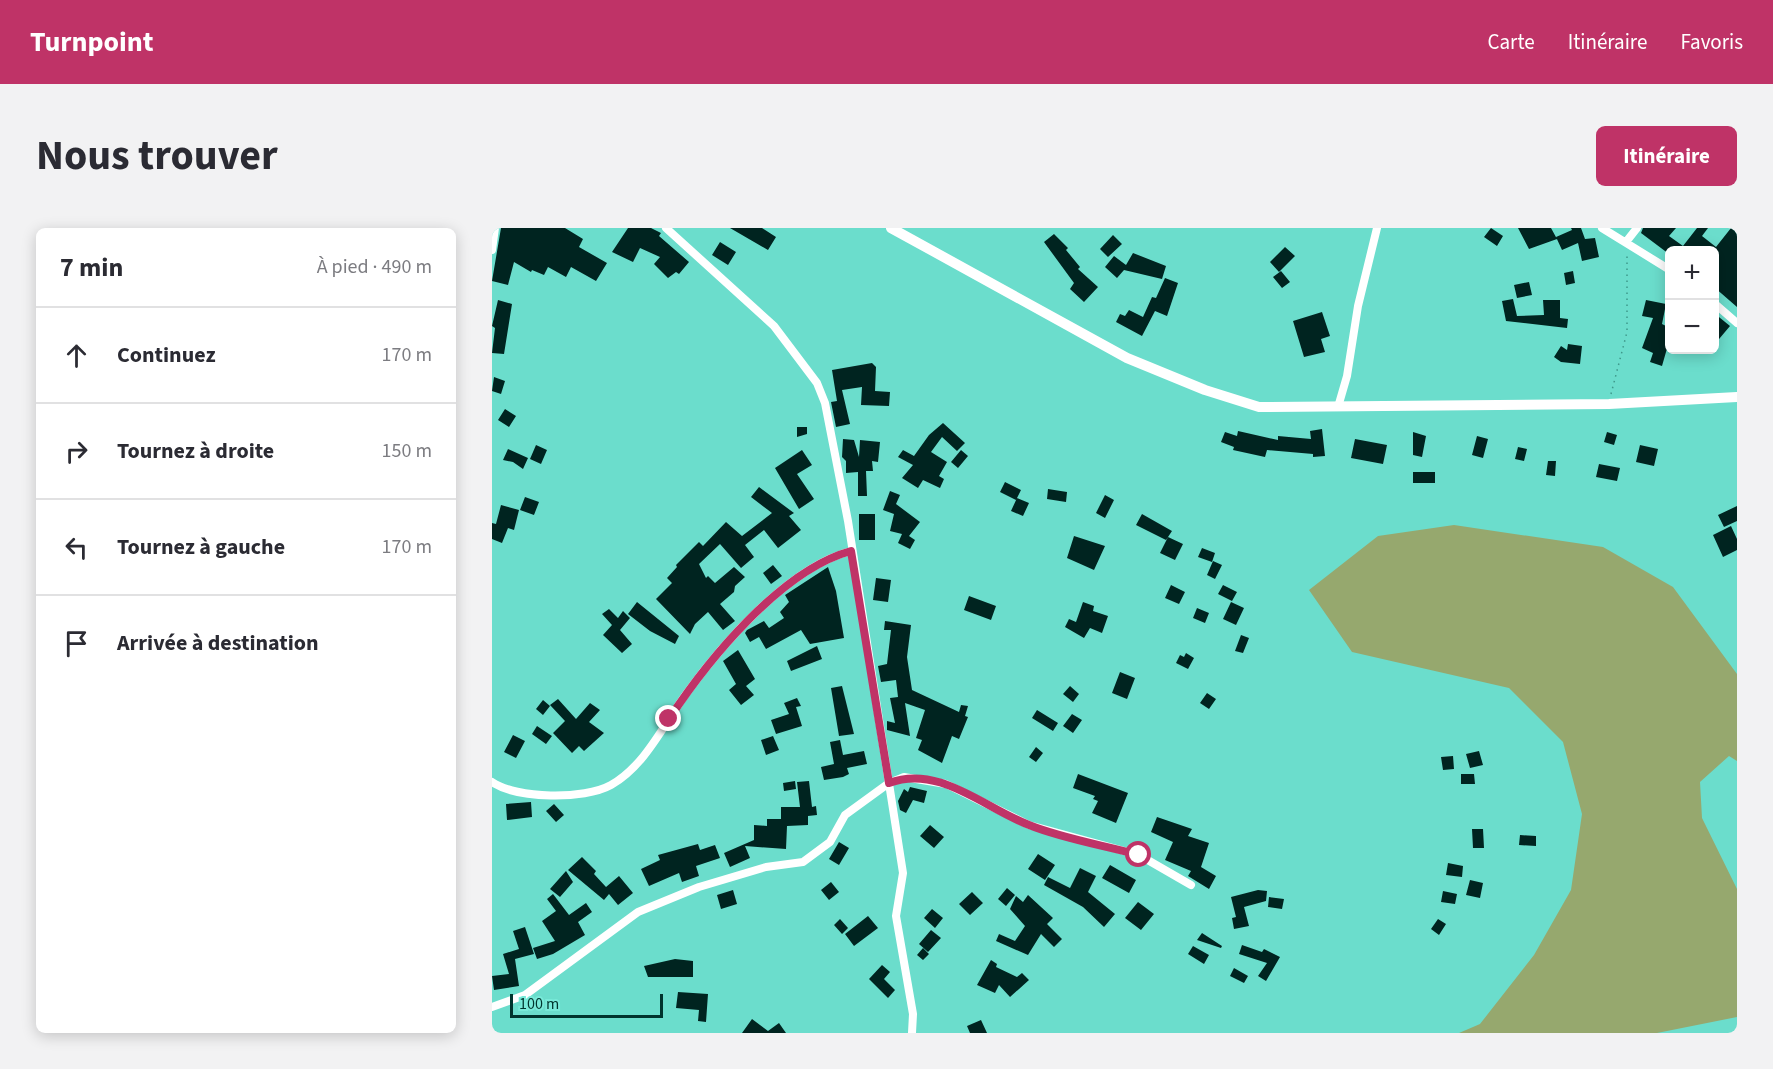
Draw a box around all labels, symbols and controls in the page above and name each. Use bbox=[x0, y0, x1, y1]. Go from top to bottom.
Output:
text: Turnpoint bbox=[30, 22, 154, 62]
text: Carte bbox=[1488, 27, 1535, 57]
text: Itinéraire bbox=[1568, 27, 1647, 57]
text: Favoris bbox=[1680, 27, 1743, 57]
text: Nous trouver bbox=[36, 126, 278, 186]
button: Itinéraire bbox=[1596, 126, 1737, 186]
map controls bbox=[1665, 246, 1719, 354]
button: + bbox=[1665, 246, 1719, 300]
text: 7 min bbox=[60, 249, 123, 286]
text: À pied · 490 m bbox=[317, 253, 432, 281]
button: − bbox=[1665, 300, 1719, 354]
icon: ahead bbox=[60, 339, 93, 372]
text: Continuez bbox=[117, 339, 216, 371]
text: 170 m bbox=[382, 341, 432, 369]
icon: right bbox=[60, 435, 93, 468]
text: Tournez à droite bbox=[117, 435, 274, 467]
text: 150 m bbox=[382, 437, 432, 465]
icon: left bbox=[60, 531, 93, 564]
text: Tournez à gauche bbox=[117, 531, 285, 563]
text: 170 m bbox=[382, 533, 432, 561]
icon: arrive bbox=[60, 627, 93, 660]
text: Arrivée à destination bbox=[117, 627, 319, 659]
route end bbox=[655, 705, 681, 731]
route start bbox=[1125, 841, 1151, 867]
scale bar bbox=[510, 991, 663, 1018]
text: 100 m bbox=[519, 993, 559, 1015]

